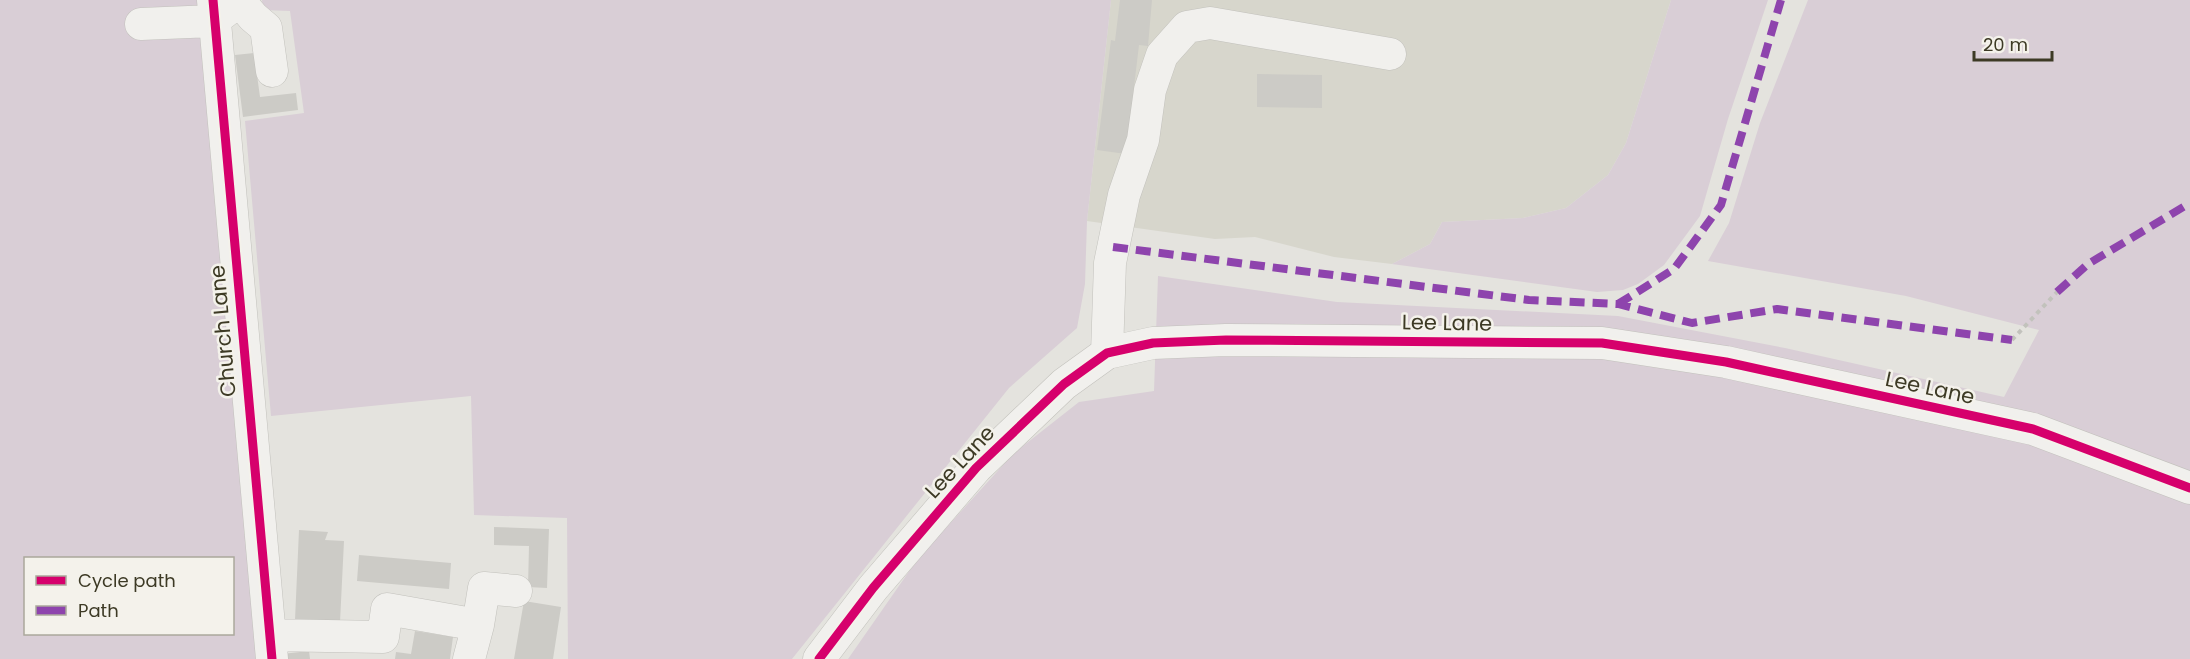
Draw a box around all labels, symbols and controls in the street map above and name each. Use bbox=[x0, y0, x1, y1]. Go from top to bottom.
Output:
scale bar bbox=[1974, 24, 2052, 62]
text: 20 m bbox=[1983, 32, 2028, 57]
street label: Church Lane bbox=[202, 264, 243, 398]
street label: Lee Lane bbox=[1402, 307, 1492, 338]
street label: Lee Lane bbox=[1883, 364, 1977, 411]
street label: Lee Lane bbox=[918, 419, 1001, 505]
legend bbox=[24, 557, 234, 635]
text: Cycle path bbox=[78, 568, 176, 593]
text: Path bbox=[78, 598, 119, 623]

